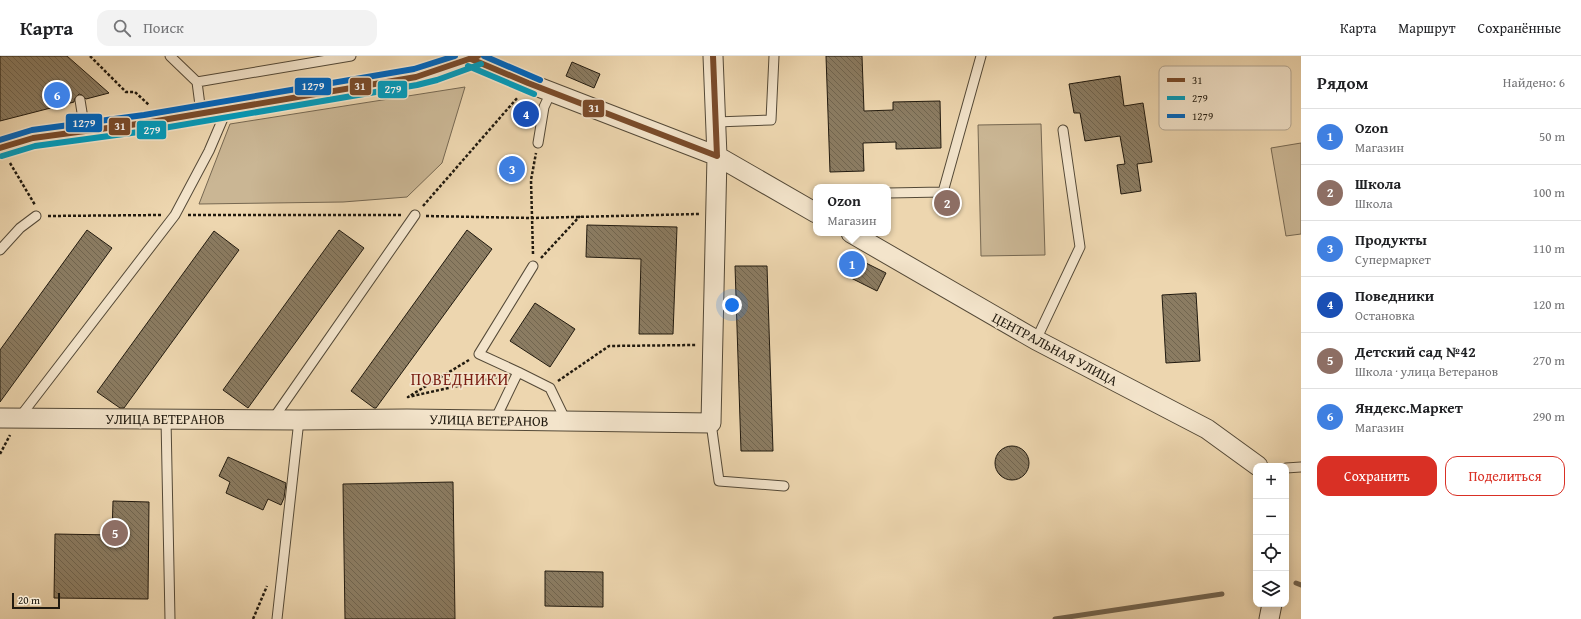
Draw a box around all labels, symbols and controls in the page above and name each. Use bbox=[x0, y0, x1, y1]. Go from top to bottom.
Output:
search box bbox=[97, 10, 377, 46]
text: Карта bbox=[20, 14, 73, 42]
icon: search bbox=[111, 17, 133, 39]
text: Поиск bbox=[143, 17, 184, 38]
text: Карта bbox=[1340, 18, 1376, 38]
text: Маршрут bbox=[1398, 18, 1456, 38]
text: Сохранённые bbox=[1478, 18, 1561, 38]
legend bbox=[1159, 66, 1291, 130]
text: Рядом bbox=[1317, 70, 1368, 95]
text: 31 bbox=[1192, 72, 1203, 88]
text: Найдено: 6 bbox=[1503, 73, 1565, 92]
line badge: 1279 bbox=[294, 77, 332, 96]
line badge: 31 bbox=[349, 77, 372, 96]
text: 1279 bbox=[302, 78, 325, 94]
text: 31 bbox=[354, 78, 366, 94]
pin: 6 bbox=[44, 80, 70, 110]
line badge: 279 bbox=[377, 80, 408, 99]
text: 279 bbox=[384, 81, 402, 97]
text: 279 bbox=[1192, 90, 1208, 106]
pin: 4 bbox=[513, 99, 539, 129]
line badge: 31 bbox=[582, 99, 605, 118]
text: 31 bbox=[588, 100, 600, 116]
text: 1279 bbox=[1192, 108, 1213, 124]
line badge: 1279 bbox=[65, 113, 103, 133]
text: 1279 bbox=[73, 115, 96, 131]
line badge: 31 bbox=[108, 117, 131, 136]
text: Ozon bbox=[1355, 117, 1388, 138]
text: 31 bbox=[114, 118, 126, 134]
line badge: 279 bbox=[136, 120, 167, 140]
text: 279 bbox=[143, 122, 161, 138]
text: 1 bbox=[1327, 127, 1333, 146]
text: 50 m bbox=[1539, 127, 1565, 146]
text: Магазин bbox=[1355, 138, 1404, 157]
pin: 3 bbox=[499, 154, 525, 184]
text: Школа bbox=[1355, 173, 1401, 194]
text: 2 bbox=[1327, 183, 1333, 202]
text: 100 m bbox=[1533, 183, 1565, 202]
popup bbox=[813, 184, 891, 236]
pin: 2 bbox=[934, 188, 960, 218]
text: Ozon bbox=[828, 190, 861, 211]
text: Школа bbox=[1355, 194, 1393, 213]
text: Магазин bbox=[828, 211, 877, 230]
text: Продукты bbox=[1355, 229, 1427, 250]
text: 3 bbox=[1327, 239, 1333, 258]
text: 110 m bbox=[1533, 239, 1565, 258]
pin: 1 bbox=[839, 249, 865, 279]
text: Супермаркет bbox=[1355, 250, 1431, 269]
text: Поведники bbox=[1355, 285, 1434, 306]
your location bbox=[722, 295, 742, 315]
text: 4 bbox=[1327, 295, 1333, 314]
text: 120 m bbox=[1533, 295, 1565, 314]
text: Остановка bbox=[1355, 306, 1415, 325]
street label: ЦЕНТРАЛЬНАЯ УЛИЦА bbox=[989, 307, 1122, 391]
text: Детский сад №42 bbox=[1355, 341, 1476, 362]
text: 5 bbox=[1327, 351, 1333, 370]
text: 270 m bbox=[1533, 351, 1565, 370]
text: Школа · улица Ветеранов bbox=[1355, 362, 1498, 381]
district label: ПОВЕДНИКИ bbox=[411, 367, 509, 391]
text: Яндекс.Маркет bbox=[1355, 397, 1463, 418]
text: 6 bbox=[1327, 407, 1333, 426]
text: 290 m bbox=[1533, 407, 1565, 426]
street label: УЛИЦА ВЕТЕРАНОВ bbox=[105, 409, 225, 429]
street label: УЛИЦА ВЕТЕРАНОВ bbox=[429, 409, 549, 431]
text: Магазин bbox=[1355, 418, 1404, 437]
button: Сохранить bbox=[1317, 456, 1437, 496]
button: Поделиться bbox=[1445, 456, 1565, 496]
map controls bbox=[1253, 463, 1289, 607]
button: + bbox=[1253, 463, 1289, 499]
button: − bbox=[1253, 499, 1289, 535]
pin: 5 bbox=[102, 518, 128, 548]
button: locate bbox=[1253, 535, 1289, 571]
button: layers bbox=[1253, 571, 1289, 607]
scale bar bbox=[12, 591, 60, 610]
text: 20 m bbox=[18, 592, 40, 608]

